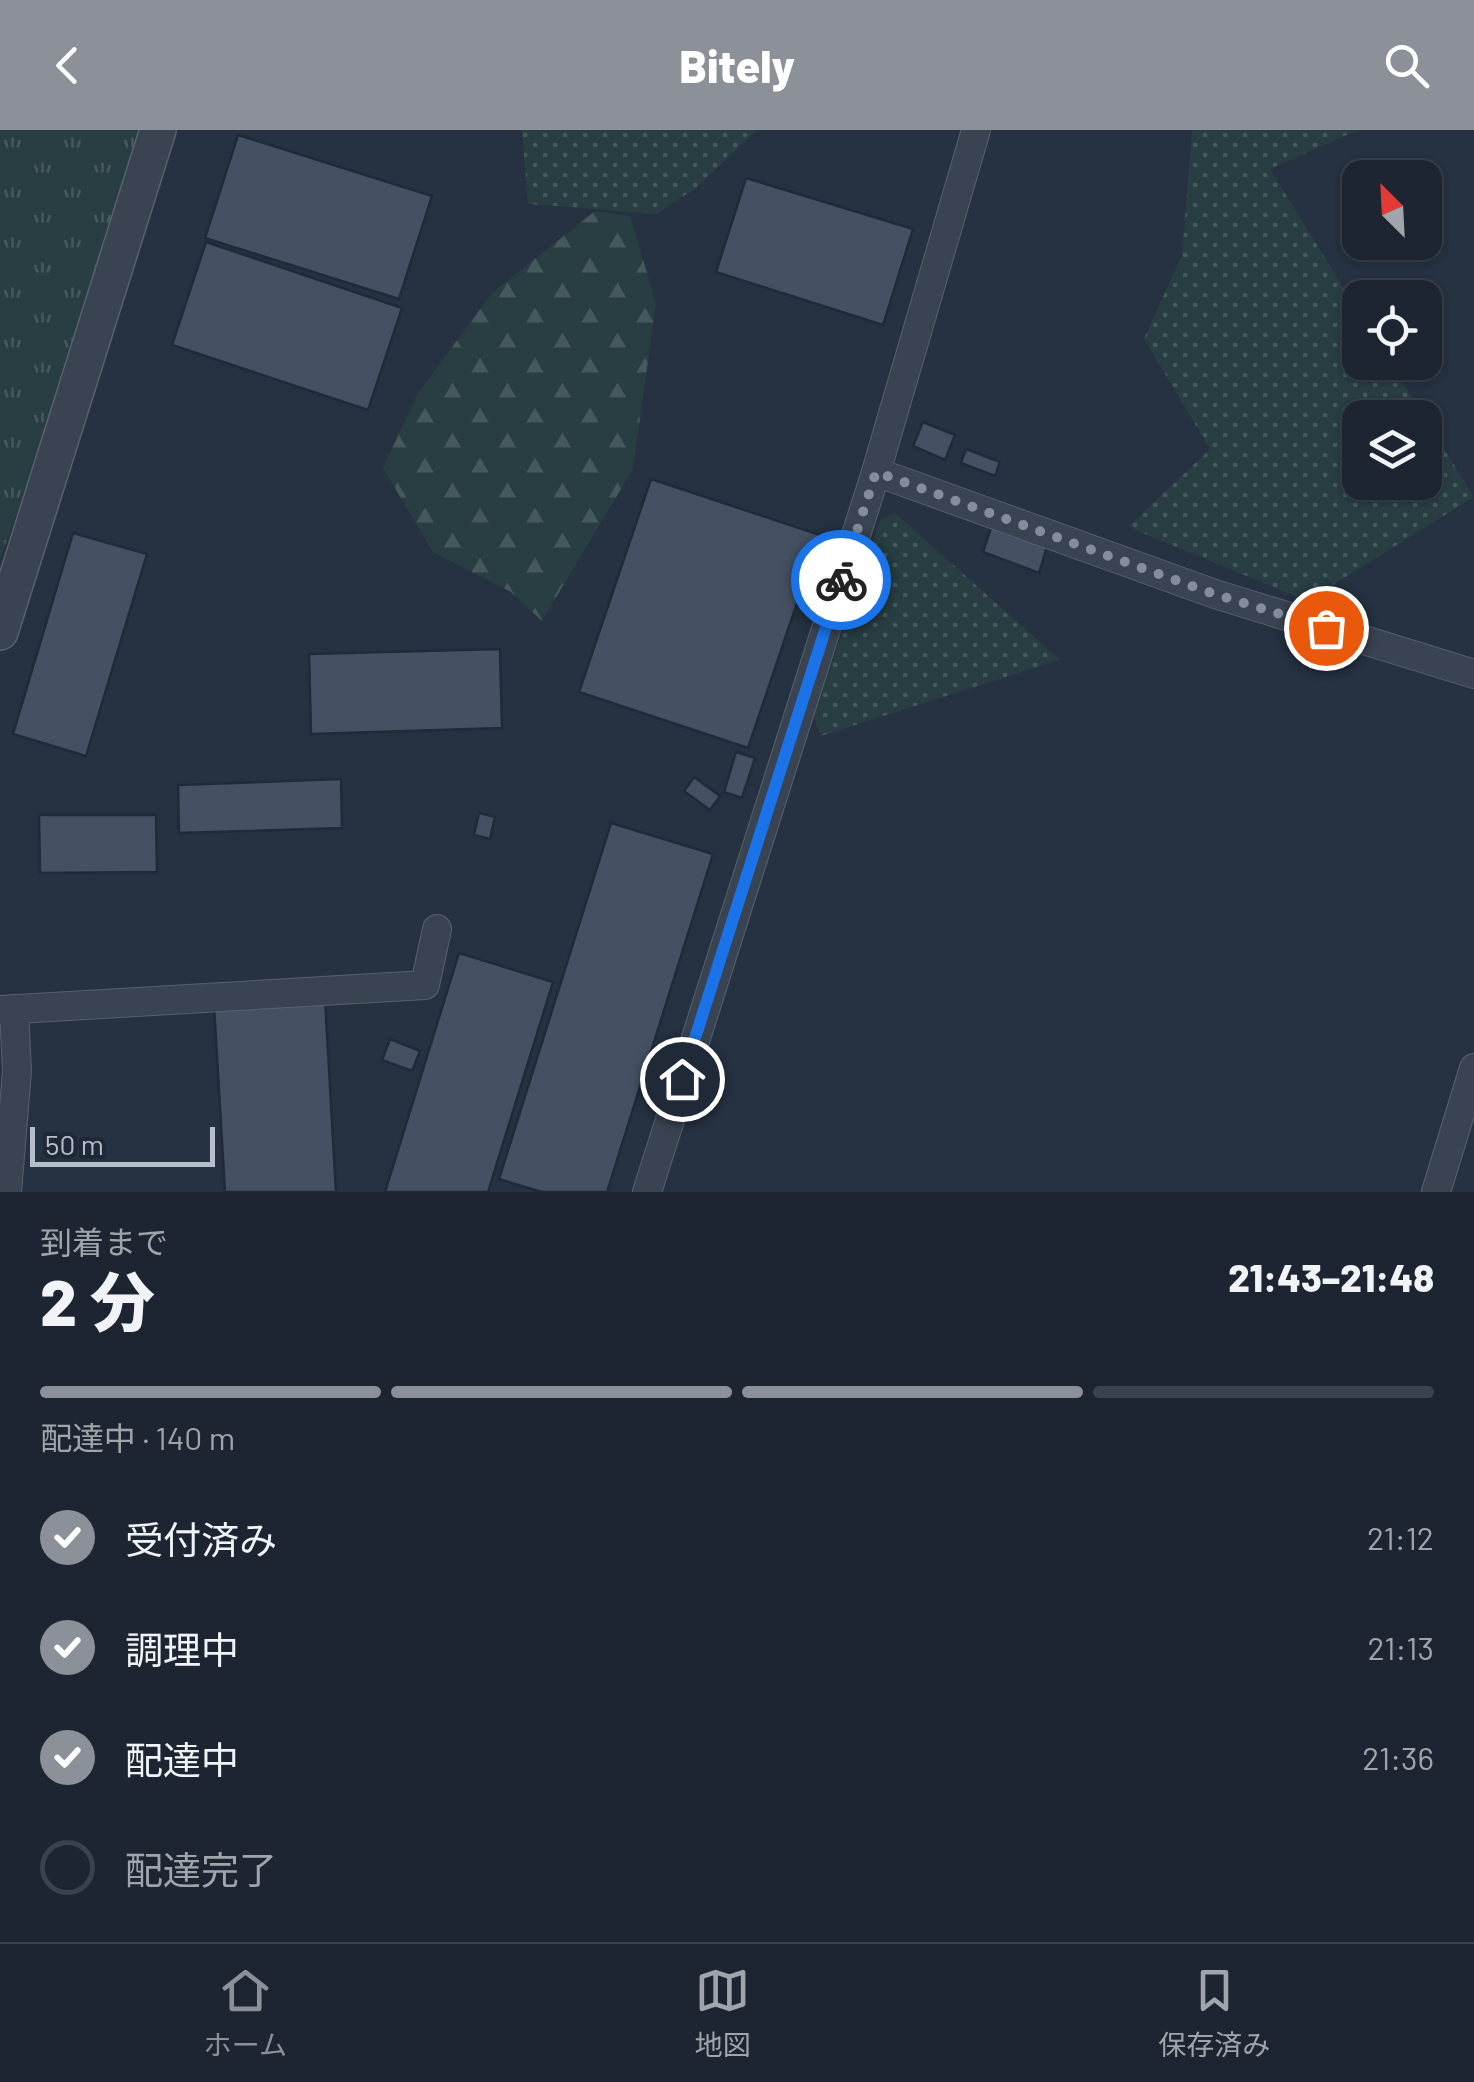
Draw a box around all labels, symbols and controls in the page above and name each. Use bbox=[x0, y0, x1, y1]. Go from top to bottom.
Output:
icon: back bbox=[40, 38, 95, 93]
text: Bitely bbox=[679, 38, 795, 92]
icon: search bbox=[1379, 38, 1434, 93]
north arrow bbox=[1342, 160, 1442, 260]
map controls bbox=[1342, 160, 1442, 500]
button: locate bbox=[1342, 280, 1442, 380]
button: layers bbox=[1342, 400, 1442, 500]
courier bbox=[791, 530, 891, 630]
icon: bike bbox=[814, 553, 869, 608]
pin bbox=[1284, 586, 1369, 671]
icon: bag bbox=[1299, 601, 1354, 656]
pin bbox=[640, 1037, 725, 1122]
icon: home bbox=[655, 1052, 710, 1107]
scale bar bbox=[30, 1122, 215, 1166]
text: 50 m bbox=[45, 1127, 104, 1161]
text: 到着まで bbox=[40, 1222, 168, 1260]
text: 21:43–21:48 bbox=[1228, 1254, 1434, 1300]
text: 2 分 bbox=[40, 1261, 155, 1339]
text: 配達中 · 140 m bbox=[40, 1418, 235, 1456]
icon: check bbox=[40, 1510, 95, 1565]
text: 受付済み bbox=[125, 1516, 277, 1562]
text: 21:12 bbox=[1367, 1518, 1434, 1556]
icon: check bbox=[40, 1620, 95, 1675]
text: 調理中 bbox=[125, 1626, 239, 1672]
text: 21:13 bbox=[1368, 1628, 1434, 1666]
icon: check bbox=[40, 1730, 95, 1785]
text: 配達中 bbox=[125, 1736, 239, 1782]
text: 21:36 bbox=[1362, 1738, 1434, 1776]
text: 配達完了 bbox=[125, 1846, 277, 1892]
tab: ホーム bbox=[204, 1963, 287, 2063]
tab: 地図 bbox=[695, 1963, 751, 2063]
tab: 保存済み bbox=[1158, 1963, 1270, 2063]

